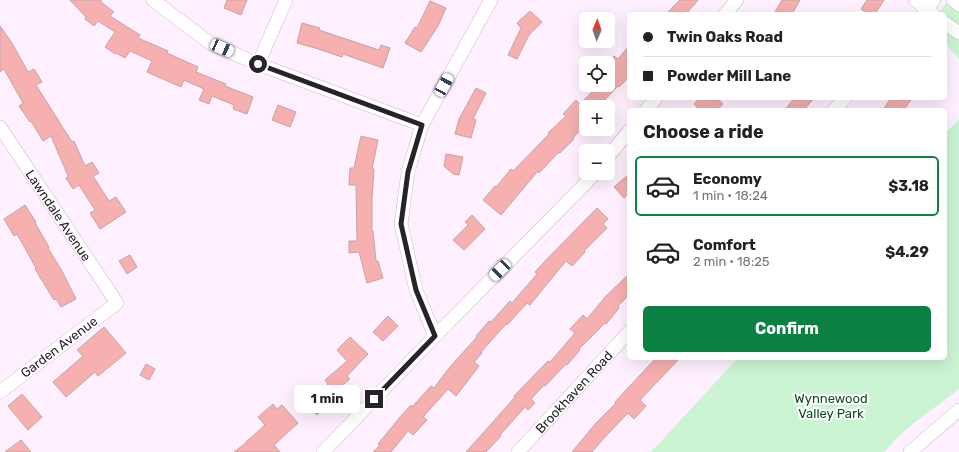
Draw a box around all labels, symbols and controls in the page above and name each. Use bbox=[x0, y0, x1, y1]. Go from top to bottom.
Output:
north arrow bbox=[579, 12, 615, 48]
map controls bbox=[579, 12, 615, 180]
text: Twin Oaks Road bbox=[667, 28, 783, 46]
car bbox=[209, 38, 235, 58]
route start bbox=[249, 55, 267, 73]
button: locate bbox=[579, 56, 615, 92]
text: Powder Mill Lane bbox=[667, 67, 791, 85]
car bbox=[433, 72, 455, 98]
button: + bbox=[579, 100, 615, 136]
text: Choose a ride bbox=[643, 121, 764, 143]
button: − bbox=[579, 144, 615, 180]
street label: Lawndale Avenue bbox=[23, 167, 94, 264]
icon: car bbox=[645, 168, 681, 204]
text: Economy bbox=[693, 170, 762, 188]
text: $3.18 bbox=[888, 177, 929, 195]
text: 1 min · 18:24 bbox=[693, 188, 768, 203]
icon: car bbox=[645, 234, 681, 270]
text: Comfort bbox=[693, 236, 756, 254]
text: $4.29 bbox=[885, 243, 929, 261]
text: 2 min · 18:25 bbox=[693, 254, 770, 269]
car bbox=[487, 257, 513, 283]
button: Confirm bbox=[643, 306, 931, 352]
street label: Garden Avenue bbox=[18, 313, 100, 381]
street label: Brookhaven Road bbox=[532, 348, 615, 436]
callout: 1 min bbox=[294, 385, 360, 413]
route end bbox=[365, 390, 383, 408]
text: 1 min bbox=[310, 391, 344, 406]
park label: Wynnewood Valley Park bbox=[794, 391, 868, 421]

